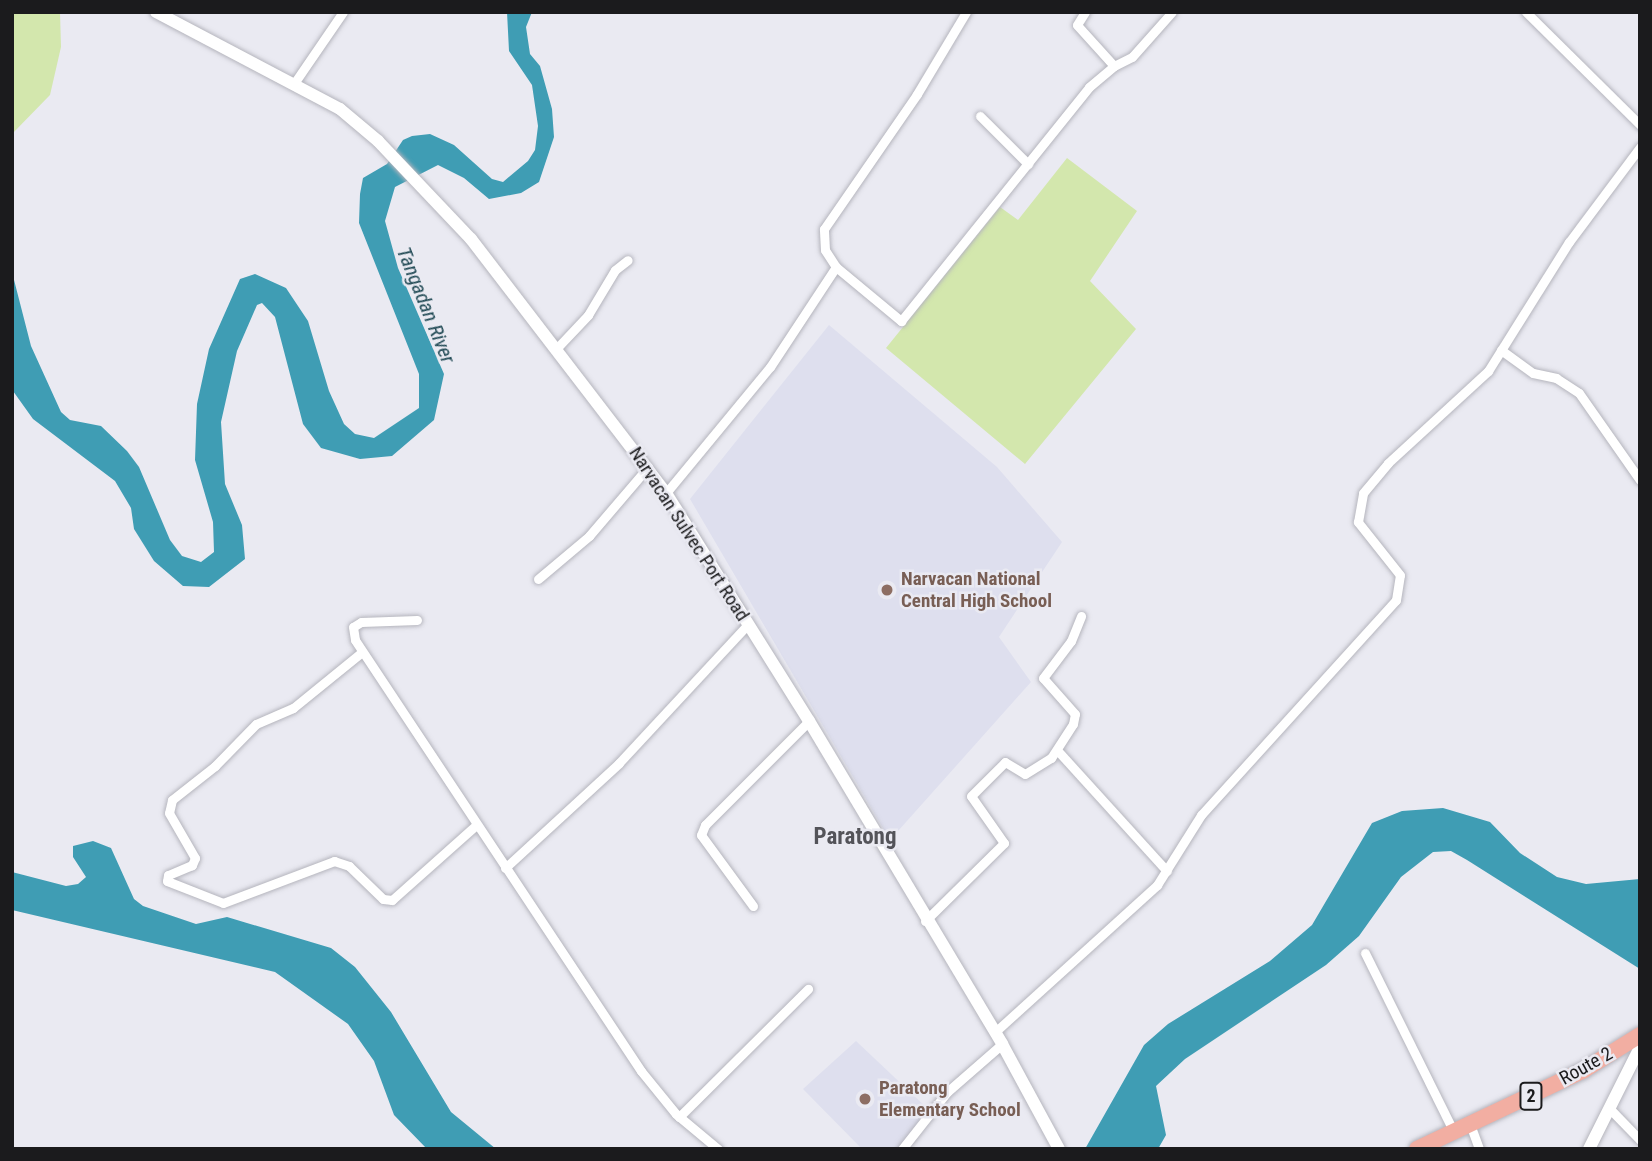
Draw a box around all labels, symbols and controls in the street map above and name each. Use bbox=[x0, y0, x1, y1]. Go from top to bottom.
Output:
water label: Tangadan River bbox=[391, 243, 461, 367]
street label: Narvacan Sulvec Port Road bbox=[624, 443, 754, 625]
place label: Narvacan National Central High School bbox=[901, 568, 1052, 612]
marker: Narvacan National Central High School bbox=[879, 582, 895, 598]
district label: Paratong bbox=[814, 823, 896, 851]
street label: Route 2 bbox=[1556, 1042, 1616, 1090]
place label: Paratong Elementary School bbox=[879, 1077, 1021, 1121]
road number: 2 bbox=[1519, 1082, 1543, 1111]
marker: Paratong Elementary School bbox=[857, 1091, 873, 1107]

